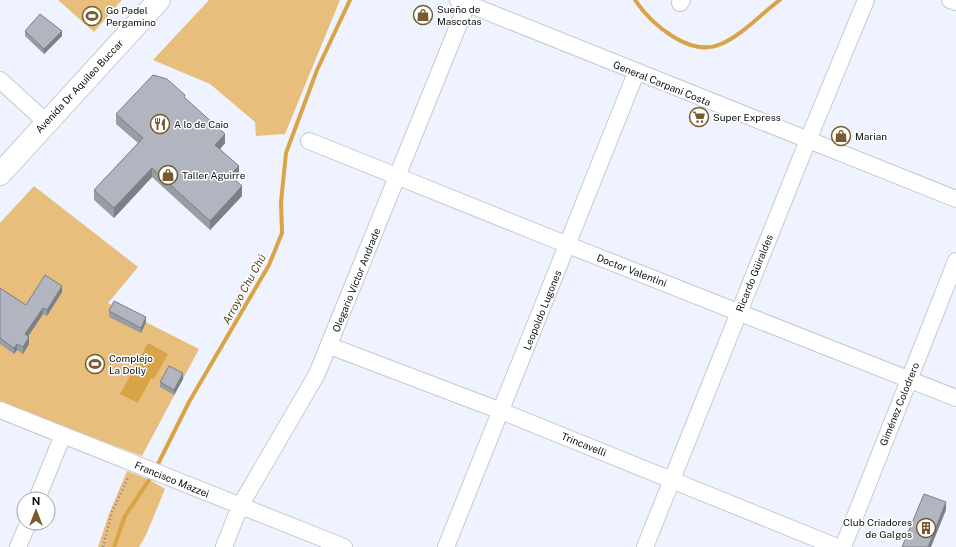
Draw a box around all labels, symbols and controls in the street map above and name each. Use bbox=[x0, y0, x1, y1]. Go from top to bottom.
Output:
place label: Sueño de Mascotas bbox=[437, 3, 482, 27]
place label: Go Padel Pergamino bbox=[106, 4, 156, 28]
shop icon: Sueño de Mascotas bbox=[412, 4, 434, 26]
sports icon: Go Padel Pergamino bbox=[81, 5, 103, 27]
street label: Avenida Dr Aquileo Buccar bbox=[33, 37, 125, 135]
street label: General Carpani Costa bbox=[611, 58, 713, 108]
supermarket icon: Super Express bbox=[688, 106, 710, 128]
place label: Super Express bbox=[713, 111, 781, 123]
restaurant icon: A lo de Caio bbox=[149, 113, 171, 135]
place label: A lo de Caio bbox=[174, 118, 229, 130]
shop icon: Marian bbox=[830, 125, 852, 147]
place label: Marian bbox=[855, 130, 887, 142]
shop icon: Taller Aguirre bbox=[157, 164, 179, 186]
place label: Taller Aguirre bbox=[182, 169, 246, 181]
street label: Olegario Víctor Andrade bbox=[330, 226, 383, 334]
street label: Ricardo Güiraldes bbox=[733, 233, 775, 313]
street label: Doctor Valentini bbox=[595, 251, 669, 289]
water label: Arroyo Chu Chú bbox=[220, 252, 268, 326]
street label: Leopoldo Lugones bbox=[521, 268, 563, 352]
place label: Complejo La Dolly bbox=[109, 352, 153, 376]
sports icon: Complejo La Dolly bbox=[84, 353, 106, 375]
street label: Giménez Colodrero bbox=[877, 360, 921, 447]
street label: Trincavelli bbox=[560, 430, 608, 458]
street label: Francisco Mazzei bbox=[133, 459, 211, 499]
north arrow bbox=[16, 491, 56, 531]
text: N bbox=[32, 495, 40, 507]
place label: Club Criadores de Galgos bbox=[843, 516, 912, 540]
building icon: Club Criadores de Galgos bbox=[915, 517, 937, 539]

